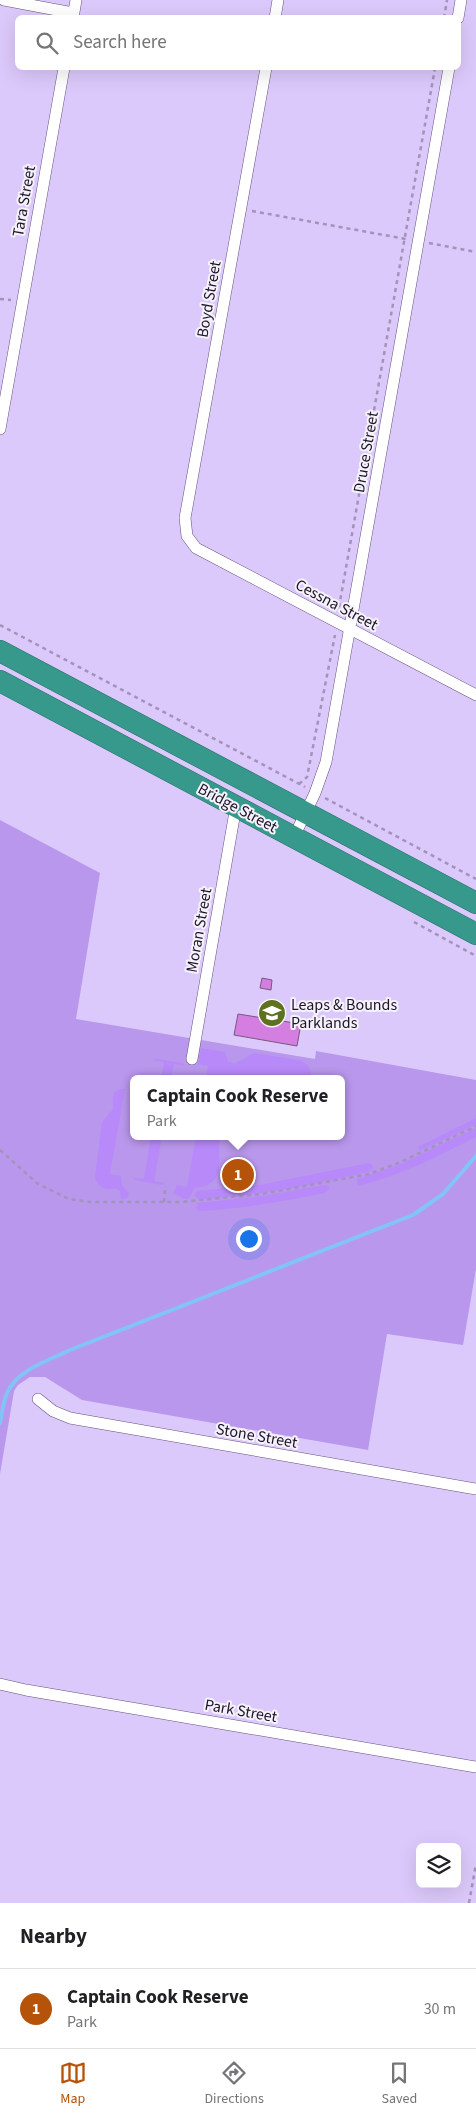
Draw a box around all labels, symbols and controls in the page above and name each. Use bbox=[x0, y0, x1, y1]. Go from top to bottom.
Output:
search box bbox=[15, 15, 461, 70]
icon: search bbox=[33, 29, 61, 57]
text: Search here bbox=[73, 29, 167, 56]
street label: Tara Street bbox=[7, 163, 41, 239]
street label: Boyd Street bbox=[191, 258, 227, 339]
street label: Druce Street bbox=[348, 409, 384, 495]
street label: Cessna Street bbox=[291, 574, 382, 636]
street label: Bridge Street bbox=[194, 778, 282, 838]
street label: Moran Street bbox=[181, 886, 217, 974]
place label: Leaps & Bounds Parklands bbox=[291, 994, 397, 1034]
school or university icon: Leaps & Bounds Parklands bbox=[257, 998, 287, 1028]
popup bbox=[130, 1075, 345, 1140]
text: Captain Cook Reserve bbox=[147, 1083, 328, 1110]
text: Park bbox=[147, 1110, 177, 1132]
pin: 1 bbox=[222, 1156, 254, 1194]
your location bbox=[236, 1226, 262, 1252]
street label: Stone Street bbox=[215, 1418, 300, 1454]
street label: Park Street bbox=[203, 1694, 279, 1728]
map controls bbox=[416, 1843, 461, 1888]
button: layers bbox=[416, 1843, 461, 1888]
text: Nearby bbox=[20, 1921, 87, 1951]
text: Captain Cook Reserve bbox=[67, 1984, 249, 2011]
text: 1 bbox=[32, 1998, 40, 2020]
text: 30 m bbox=[424, 1998, 456, 2020]
text: Park bbox=[67, 2011, 97, 2033]
tab: Map bbox=[59, 2059, 87, 2109]
tab: Directions bbox=[205, 2059, 264, 2109]
tab: Saved bbox=[381, 2059, 417, 2109]

